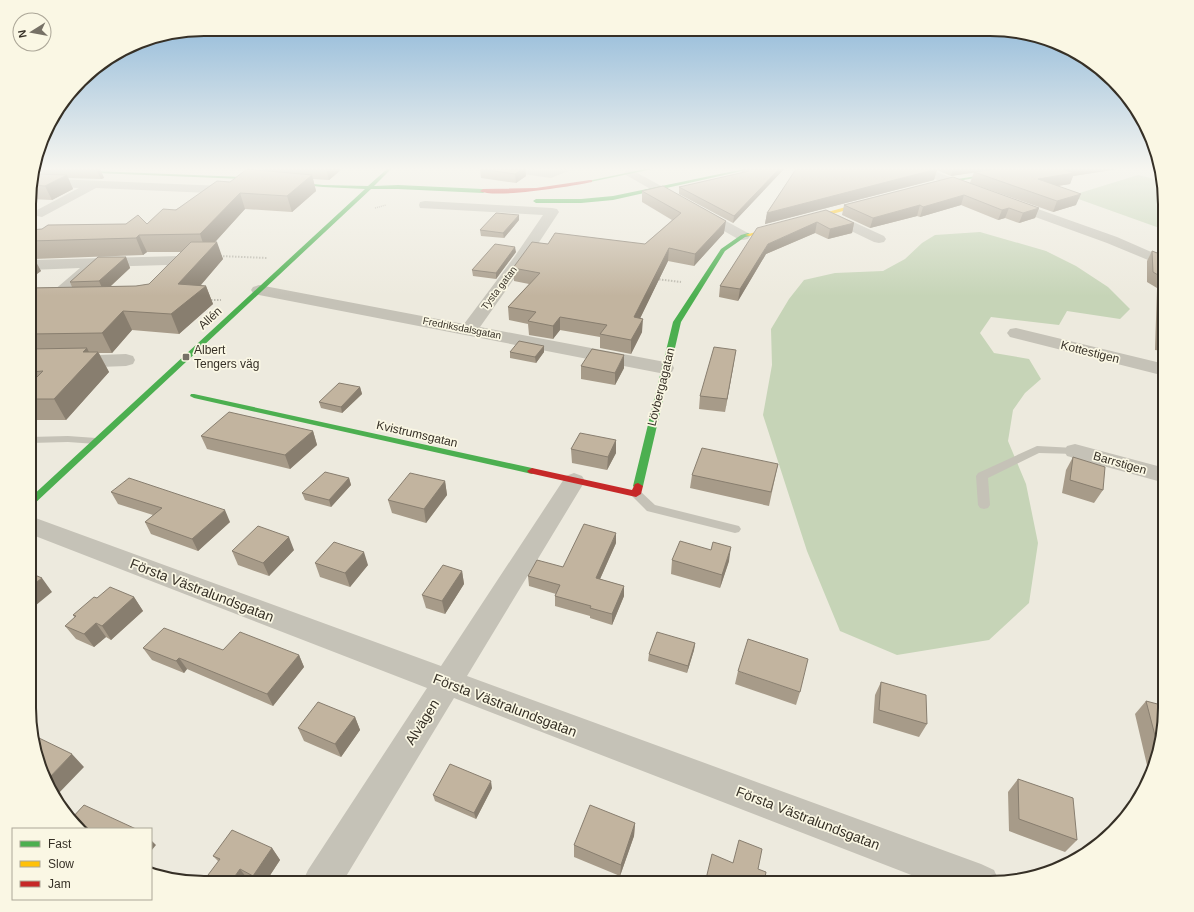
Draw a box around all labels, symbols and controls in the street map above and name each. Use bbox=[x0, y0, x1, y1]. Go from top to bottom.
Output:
north arrow bbox=[12, 12, 52, 52]
text: N bbox=[16, 29, 29, 39]
street label: Tysta gatan bbox=[479, 264, 519, 312]
street label: Allén bbox=[195, 304, 225, 332]
street label: Fredriksdalsgatan bbox=[422, 315, 502, 341]
street label: Kottestigen bbox=[1059, 338, 1121, 366]
place label: Albert Tengers väg bbox=[194, 343, 259, 371]
street label: Lövbergagatan bbox=[645, 346, 677, 428]
marker: Albert Tengers väg bbox=[181, 352, 191, 362]
street label: Kvistrumsgatan bbox=[375, 418, 459, 450]
street label: Barrstigen bbox=[1092, 449, 1148, 477]
street label: Första Västralundsgatan bbox=[128, 555, 276, 625]
street label: Första Västralundsgatan bbox=[431, 670, 579, 740]
street label: Alvägen bbox=[402, 696, 442, 748]
street label: Första Västralundsgatan bbox=[734, 783, 882, 853]
legend bbox=[12, 828, 152, 900]
text: Fast bbox=[48, 837, 72, 851]
text: Slow bbox=[48, 857, 74, 871]
text: Jam bbox=[48, 877, 71, 891]

